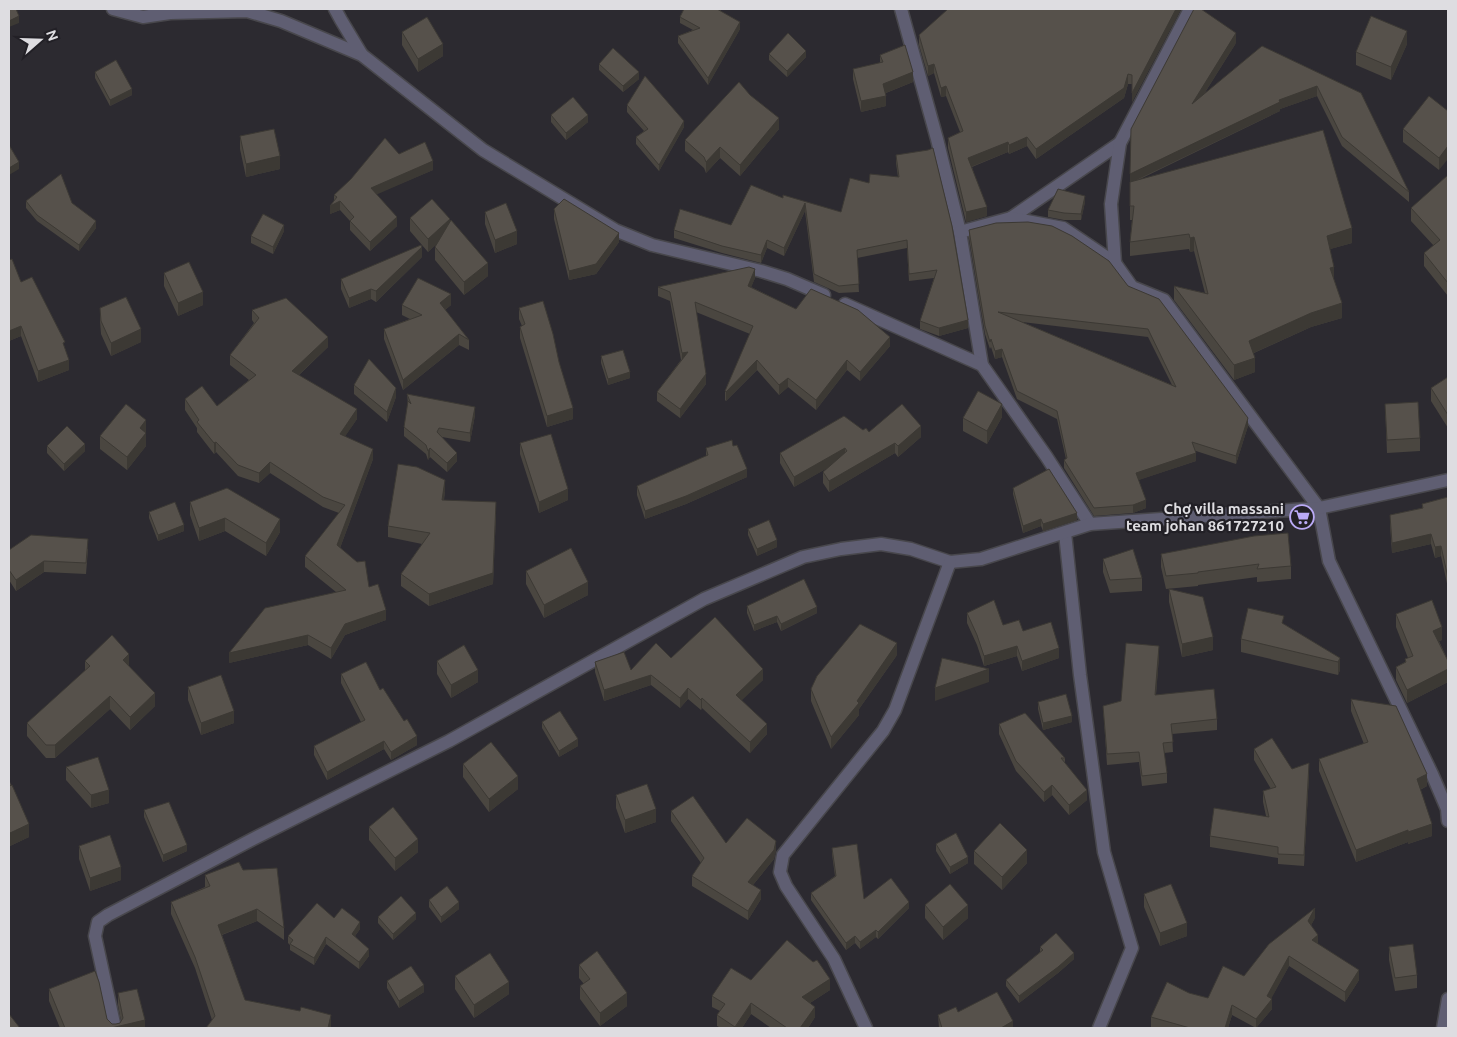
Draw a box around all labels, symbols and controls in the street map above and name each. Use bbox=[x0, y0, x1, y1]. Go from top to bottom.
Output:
north arrow bbox=[15, 15, 65, 65]
text: N bbox=[43, 28, 62, 43]
place label: Chợ villa massani team johan 861727210 bbox=[1126, 500, 1284, 534]
supermarket icon: Chợ villa massani team johan 861727210 bbox=[1289, 504, 1315, 530]

